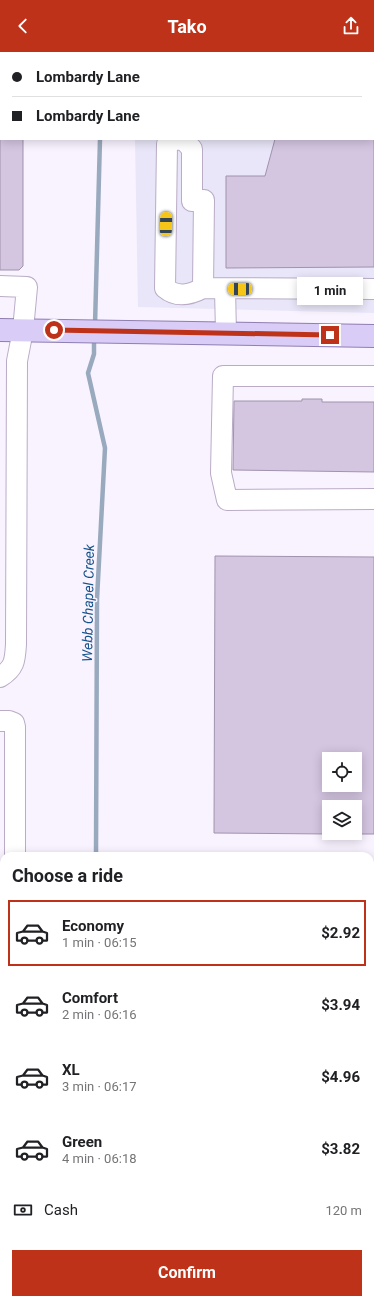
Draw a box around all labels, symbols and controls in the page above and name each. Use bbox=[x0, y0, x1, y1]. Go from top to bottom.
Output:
icon: back bbox=[12, 15, 34, 37]
icon: share bbox=[340, 15, 362, 37]
text: Tako bbox=[167, 16, 207, 37]
text: Lombardy Lane bbox=[36, 68, 140, 86]
text: Lombardy Lane bbox=[36, 107, 140, 125]
car bbox=[160, 212, 172, 236]
callout: 1 min bbox=[297, 277, 363, 305]
car bbox=[228, 283, 252, 295]
text: 1 min bbox=[314, 283, 346, 298]
route start bbox=[45, 321, 63, 339]
route end bbox=[321, 326, 339, 344]
water label: Webb Chapel Creek bbox=[79, 543, 97, 662]
map controls bbox=[322, 752, 362, 840]
button: locate bbox=[322, 752, 362, 792]
button: layers bbox=[322, 800, 362, 840]
text: Choose a ride bbox=[12, 865, 123, 886]
icon: car bbox=[14, 915, 50, 951]
text: Economy bbox=[62, 917, 124, 935]
text: $2.92 bbox=[321, 924, 360, 942]
text: 1 min · 06:15 bbox=[62, 935, 137, 950]
icon: car bbox=[14, 987, 50, 1023]
text: Comfort bbox=[62, 989, 118, 1007]
text: $3.94 bbox=[321, 996, 360, 1014]
text: 2 min · 06:16 bbox=[62, 1007, 137, 1022]
icon: car bbox=[14, 1059, 50, 1095]
text: XL bbox=[62, 1061, 80, 1079]
text: $4.96 bbox=[321, 1068, 360, 1086]
text: 3 min · 06:17 bbox=[62, 1079, 137, 1094]
icon: car bbox=[14, 1131, 50, 1167]
text: Green bbox=[62, 1133, 102, 1151]
text: $3.82 bbox=[321, 1140, 360, 1158]
text: 4 min · 06:18 bbox=[62, 1151, 137, 1166]
icon: cash bbox=[12, 1199, 34, 1221]
text: Cash bbox=[44, 1201, 78, 1219]
text: 120 m bbox=[325, 1203, 362, 1218]
button: Confirm bbox=[12, 1250, 362, 1296]

